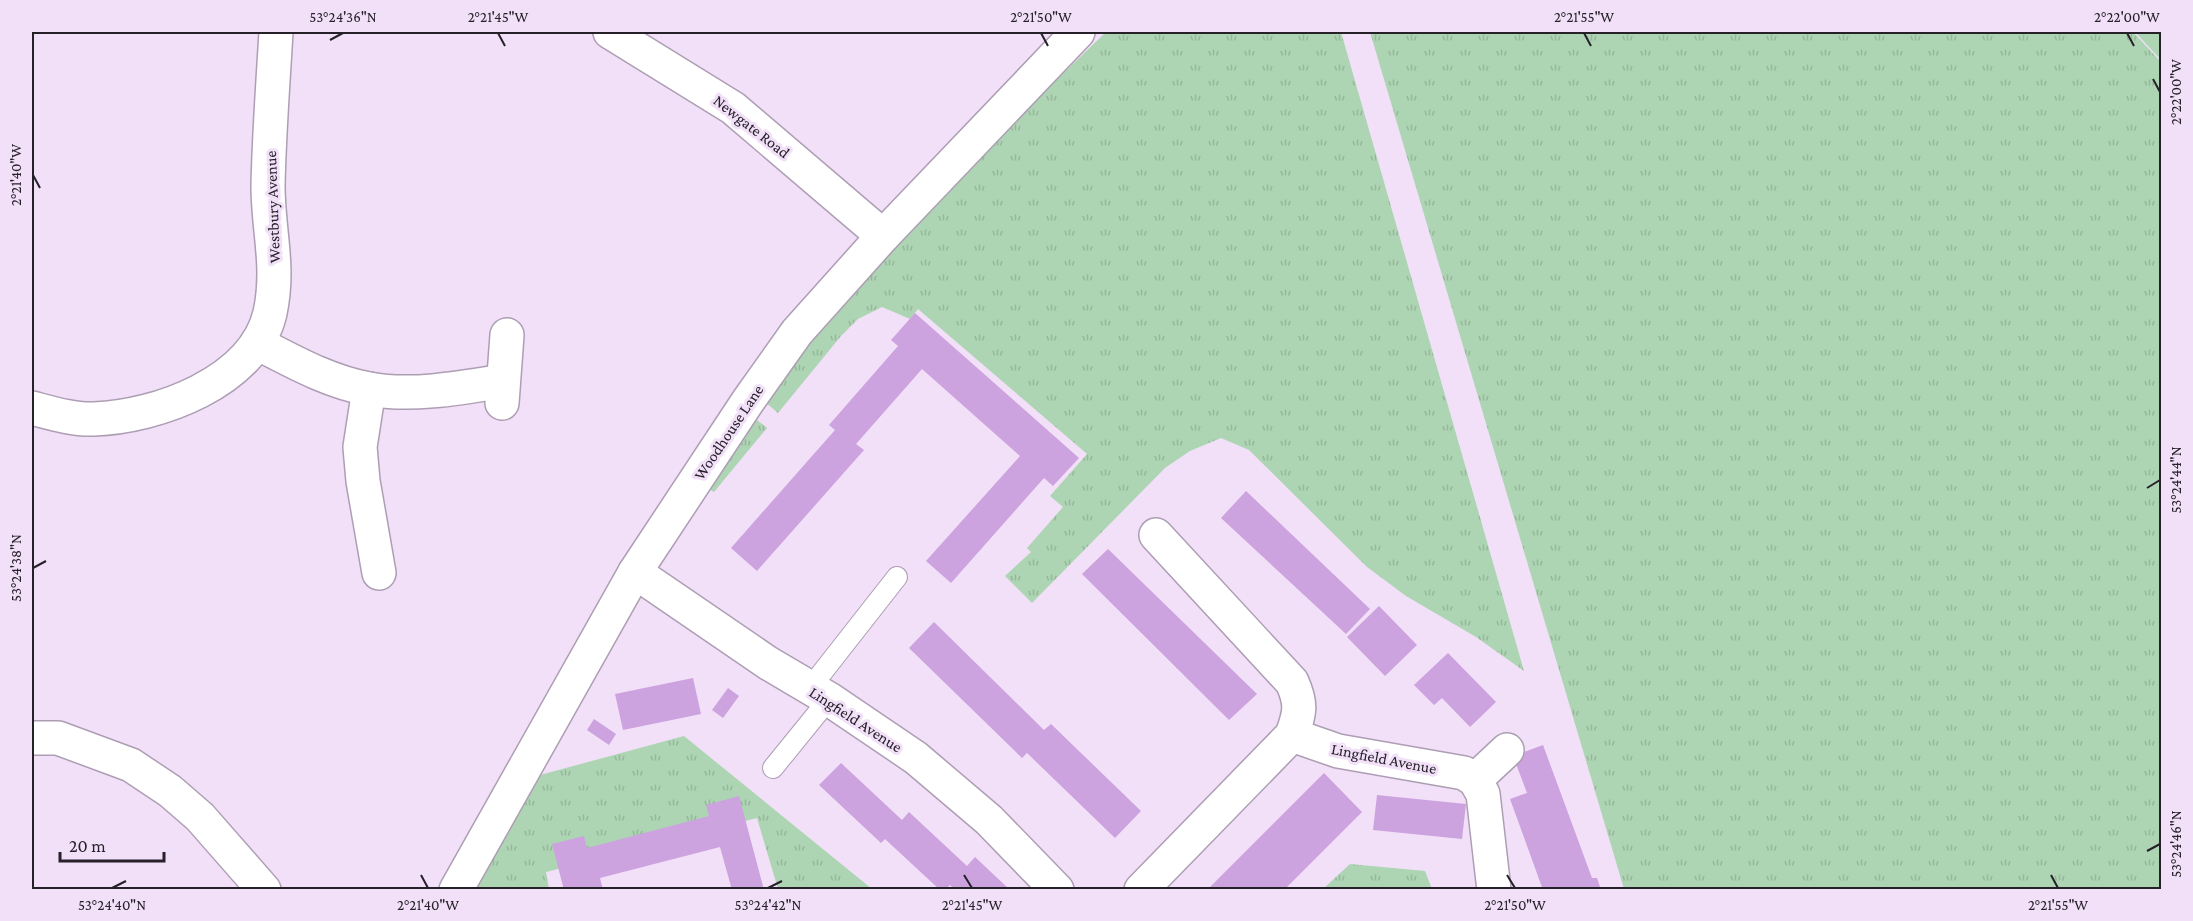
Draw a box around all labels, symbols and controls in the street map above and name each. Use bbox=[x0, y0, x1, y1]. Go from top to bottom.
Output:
text: 53°24'36"N bbox=[309, 9, 377, 25]
text: 2°21'45"W bbox=[468, 9, 528, 25]
text: 2°21'50"W bbox=[1010, 9, 1072, 25]
text: 2°21'55"W bbox=[1554, 9, 1614, 25]
text: 2°22'00"W bbox=[2094, 9, 2160, 25]
text: 2°22'00"W bbox=[2168, 59, 2184, 125]
street label: Newgate Road bbox=[710, 91, 794, 162]
text: 2°21'40"W bbox=[8, 144, 24, 206]
street label: Westbury Avenue bbox=[262, 150, 284, 264]
street label: Woodhouse Lane bbox=[690, 382, 766, 483]
text: 53°24'44"N bbox=[2168, 446, 2184, 514]
text: 53°24'38"N bbox=[8, 534, 24, 602]
street label: Lingfield Avenue bbox=[806, 683, 905, 756]
street label: Lingfield Avenue bbox=[1330, 740, 1438, 778]
text: 53°24'46"N bbox=[2168, 810, 2184, 878]
scale bar bbox=[60, 825, 164, 863]
text: 20 m bbox=[69, 836, 106, 856]
text: 53°24'40"N bbox=[78, 897, 146, 913]
text: 2°21'40"W bbox=[397, 897, 459, 913]
text: 53°24'42"N bbox=[735, 897, 802, 913]
text: 2°21'45"W bbox=[942, 897, 1002, 913]
text: 2°21'50"W bbox=[1484, 897, 1546, 913]
text: 2°21'55"W bbox=[2028, 897, 2088, 913]

